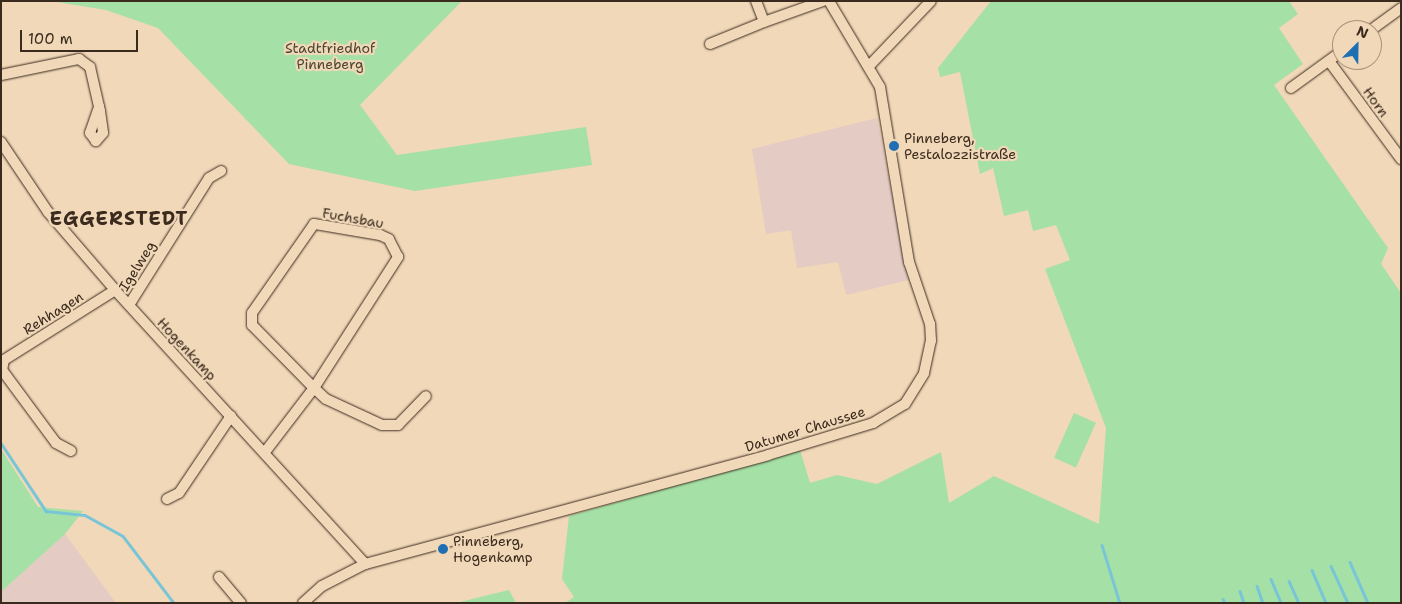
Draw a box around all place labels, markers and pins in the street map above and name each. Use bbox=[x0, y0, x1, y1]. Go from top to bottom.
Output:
place label: Pinneberg, Pestalozzistraße bbox=[904, 130, 1016, 162]
marker: Pinneberg, Pestalozzistraße bbox=[888, 140, 900, 152]
place label: Pinneberg, Hogenkamp bbox=[453, 533, 533, 566]
marker: Pinneberg, Hogenkamp bbox=[437, 543, 449, 555]

